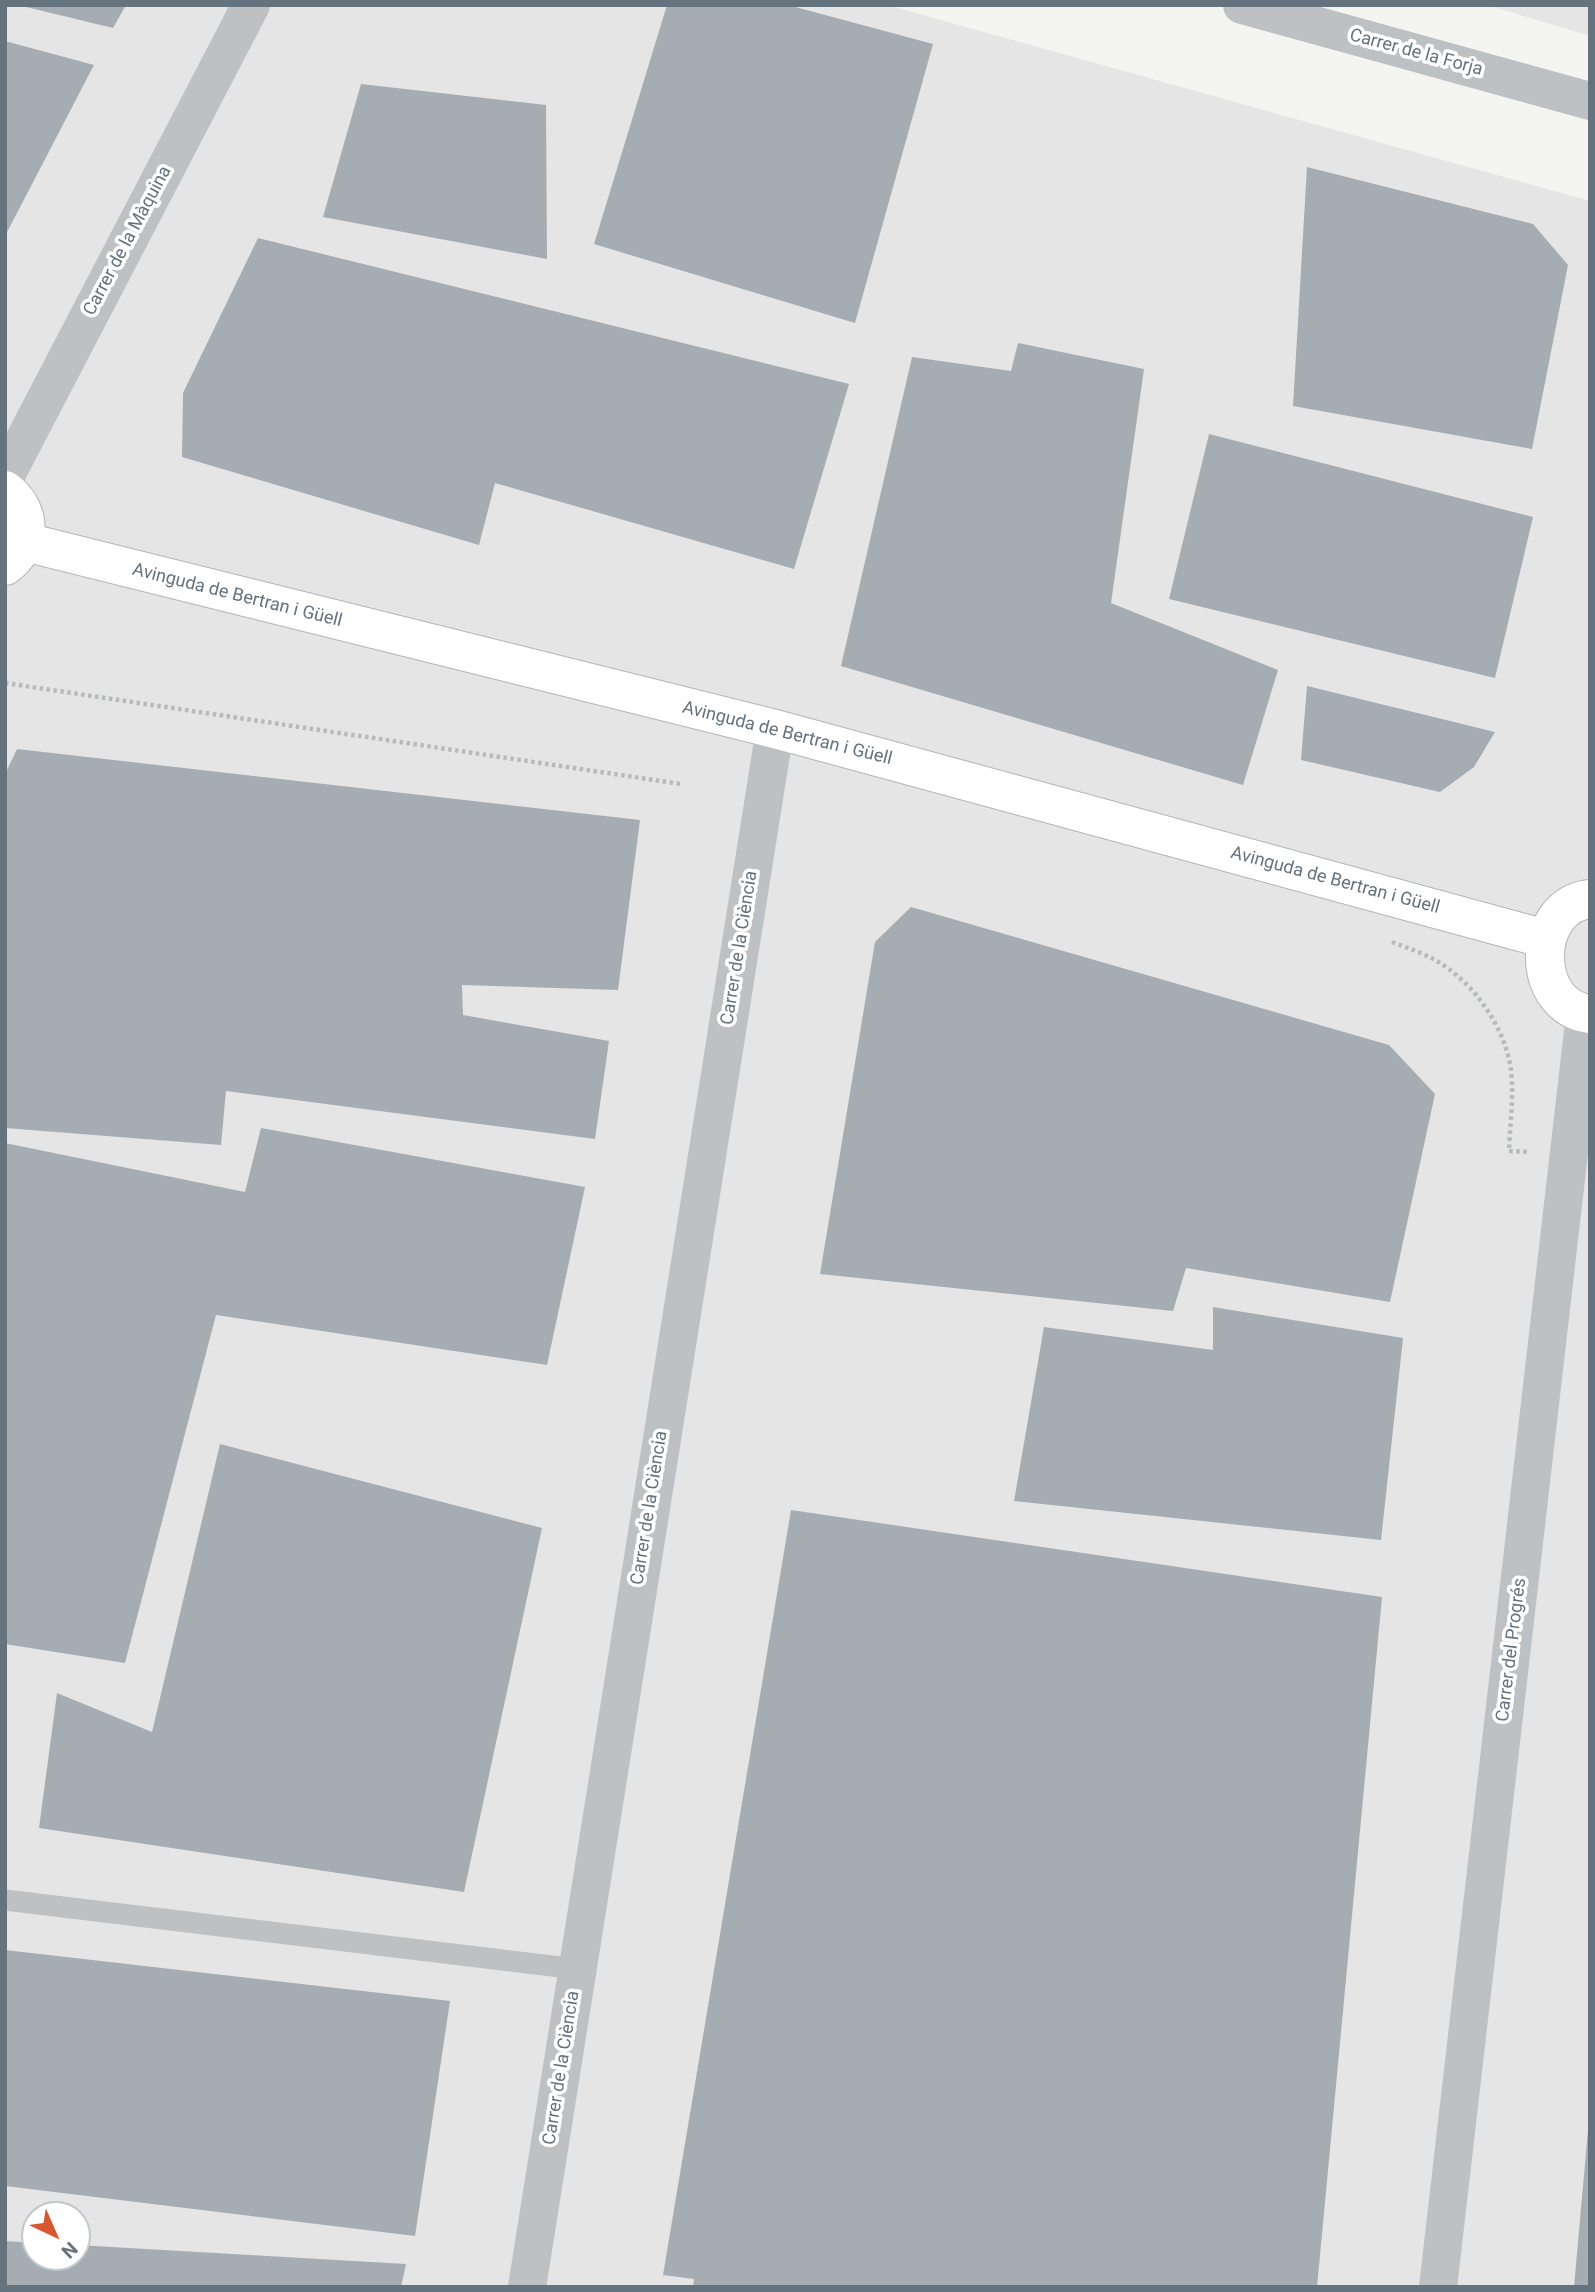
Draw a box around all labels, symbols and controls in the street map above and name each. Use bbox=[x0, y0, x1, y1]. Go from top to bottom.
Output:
street label: Carrer de la Forja bbox=[1347, 25, 1485, 81]
street label: Carrer de la Màquina bbox=[79, 163, 177, 319]
street label: Avinguda de Bertran i Güell bbox=[130, 559, 344, 633]
street label: Avinguda de Bertran i Güell bbox=[680, 697, 894, 771]
street label: Avinguda de Bertran i Güell bbox=[1228, 843, 1442, 919]
street label: Carrer de la Ciència bbox=[717, 869, 763, 1027]
street label: Carrer de la Ciència bbox=[627, 1429, 673, 1587]
street label: Carrer del Progrés bbox=[1492, 1577, 1532, 1723]
street label: Carrer de la Ciència bbox=[539, 1989, 585, 2147]
north arrow bbox=[21, 2201, 91, 2271]
text: N bbox=[57, 2237, 82, 2263]

